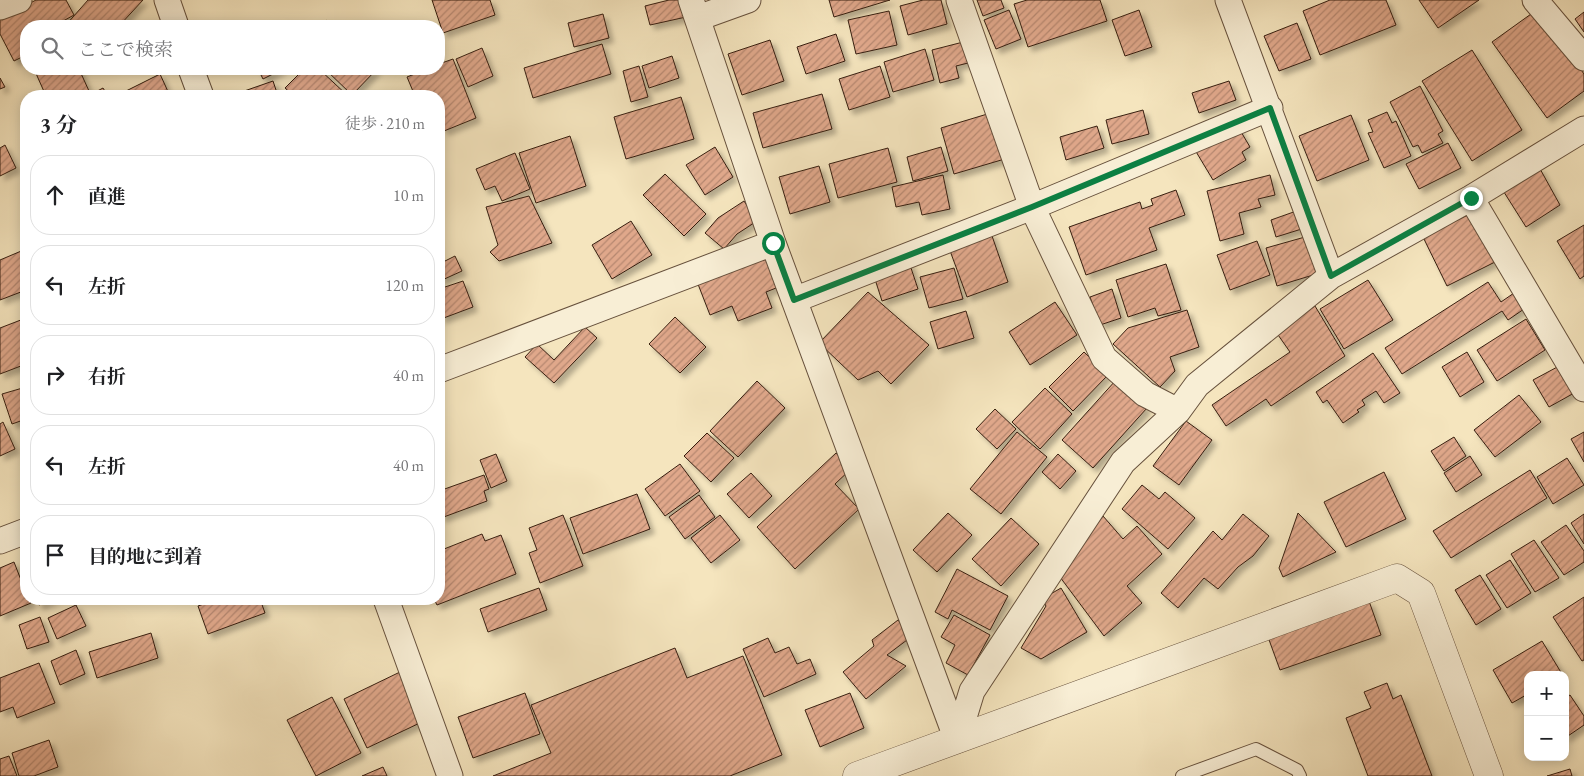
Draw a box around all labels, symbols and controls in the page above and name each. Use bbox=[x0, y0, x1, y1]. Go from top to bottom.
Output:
search box bbox=[20, 20, 445, 75]
icon: search bbox=[38, 34, 66, 62]
text: ここで検索 bbox=[78, 37, 173, 62]
text: 3 分 bbox=[40, 111, 77, 138]
text: 徒歩 · 210 m bbox=[345, 113, 425, 134]
icon: ahead bbox=[41, 181, 69, 209]
text: 直進 bbox=[88, 184, 126, 209]
text: 10 m bbox=[393, 185, 424, 206]
route end bbox=[1460, 187, 1483, 210]
route start bbox=[762, 232, 785, 255]
icon: left bbox=[41, 271, 69, 299]
text: 左折 bbox=[88, 274, 126, 299]
text: 120 m bbox=[385, 275, 424, 296]
icon: right bbox=[41, 361, 69, 389]
text: 右折 bbox=[88, 364, 126, 389]
text: 40 m bbox=[393, 365, 424, 386]
icon: left bbox=[41, 451, 69, 479]
text: 左折 bbox=[88, 454, 126, 479]
text: 40 m bbox=[393, 455, 424, 476]
icon: arrive bbox=[41, 541, 69, 569]
text: 目的地に到着 bbox=[88, 544, 202, 569]
map controls bbox=[1524, 671, 1569, 761]
button: + bbox=[1524, 671, 1569, 716]
button: − bbox=[1524, 716, 1569, 761]

